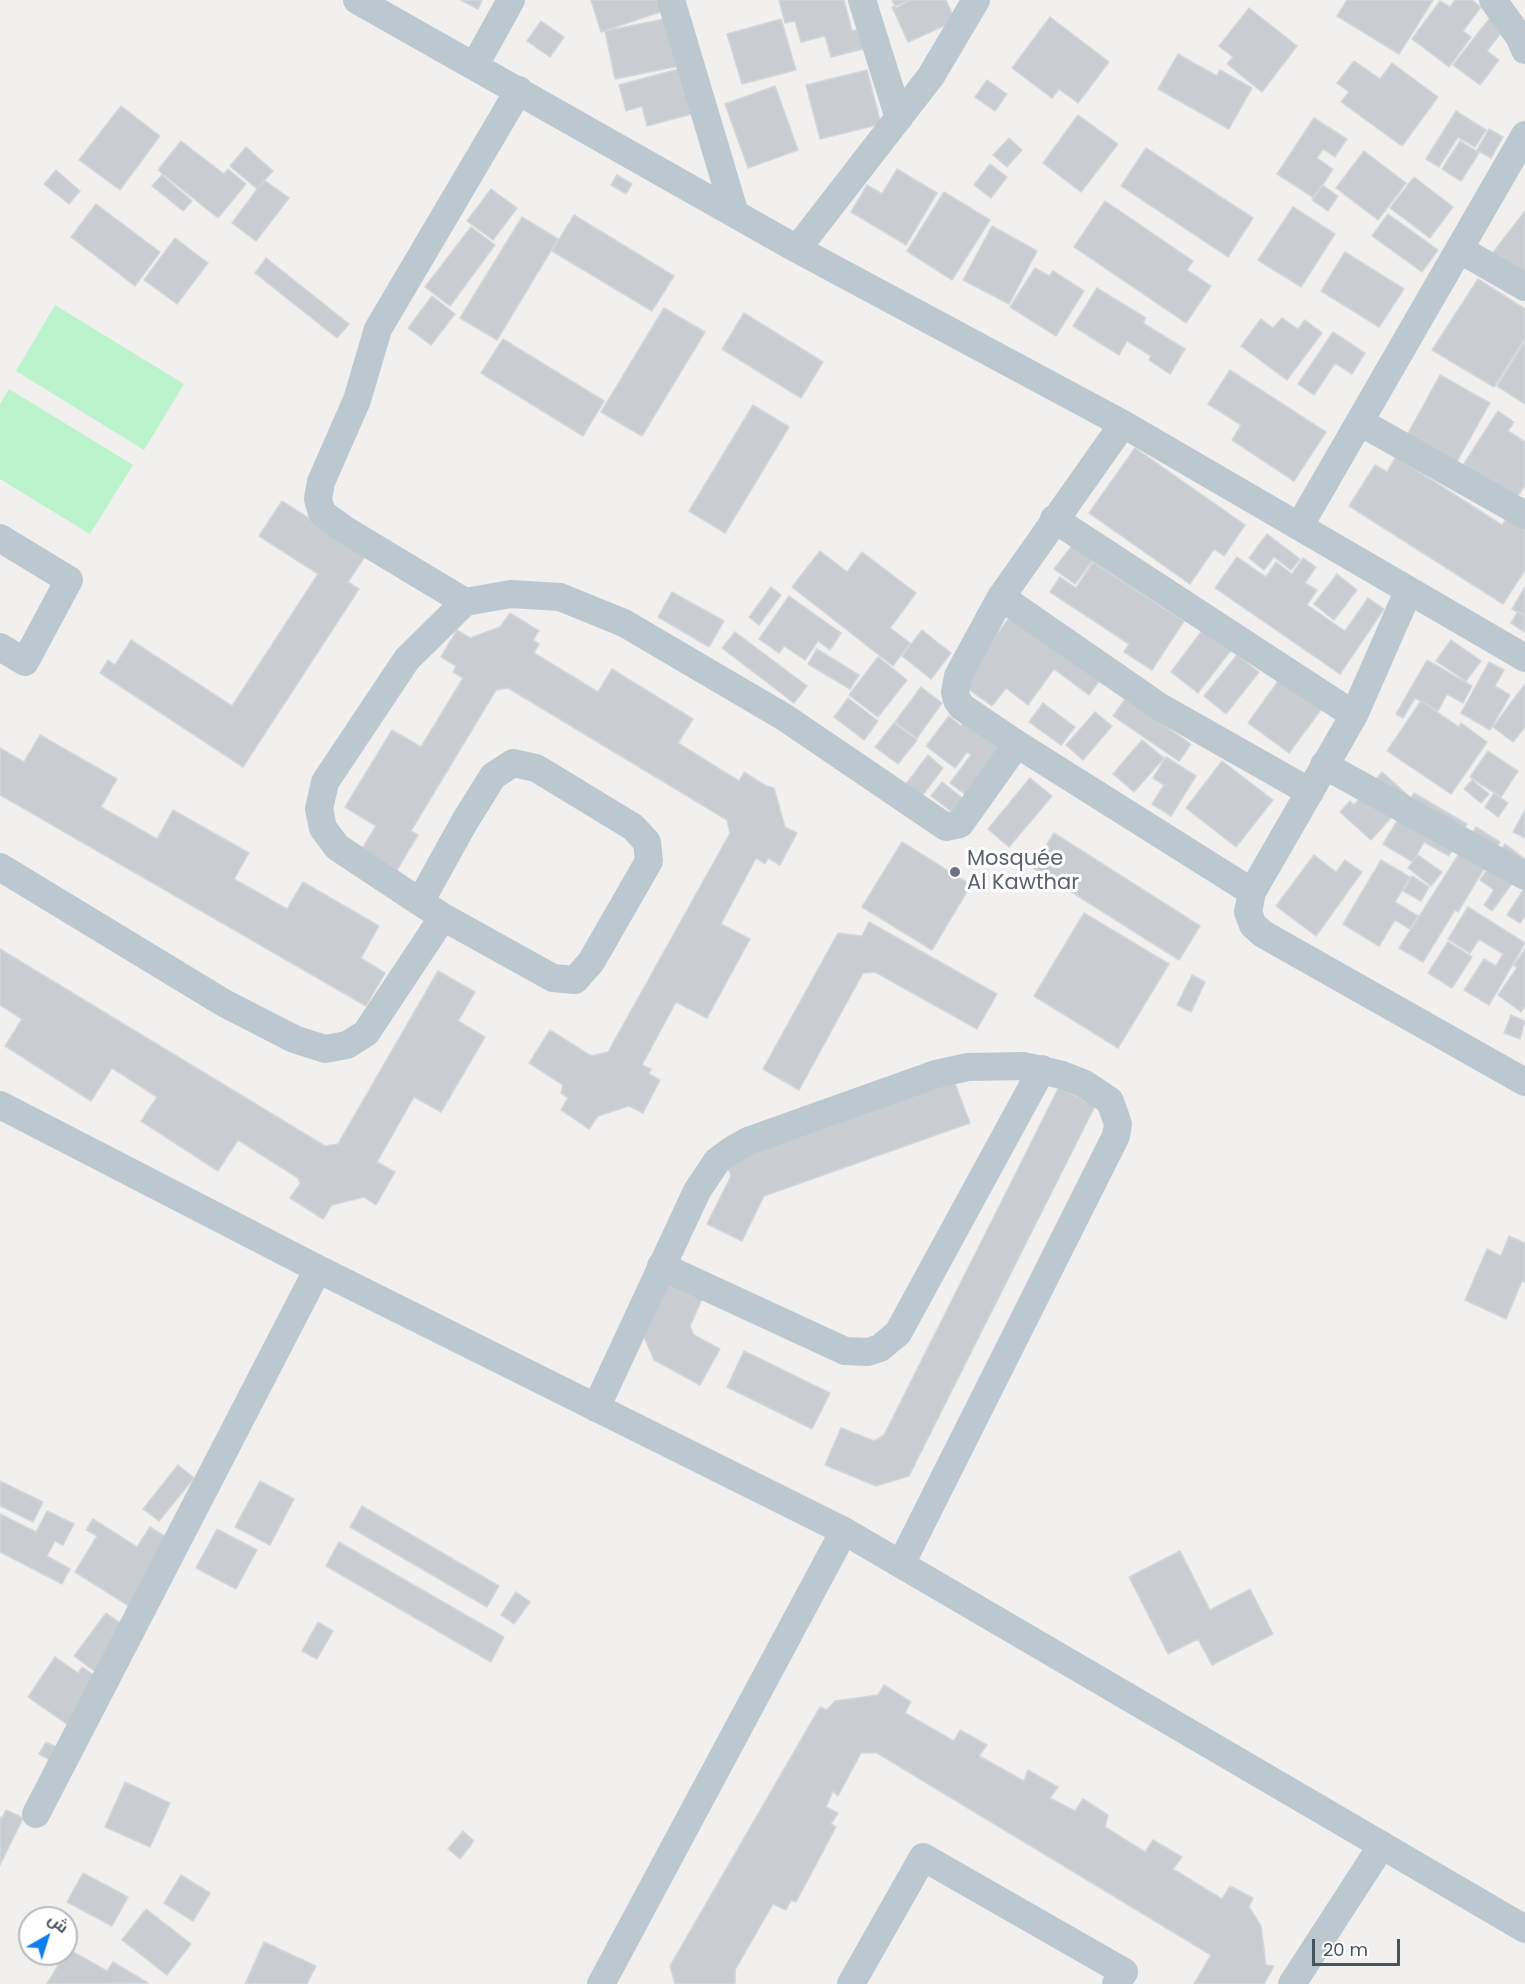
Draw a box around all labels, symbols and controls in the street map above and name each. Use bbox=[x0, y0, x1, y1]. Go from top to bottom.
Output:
place label: Mosquée Al Kawthar bbox=[967, 847, 1079, 897]
marker: Mosquée Al Kawthar bbox=[948, 865, 962, 879]
north arrow bbox=[18, 1906, 78, 1966]
text: ش bbox=[43, 1908, 74, 1939]
scale bar bbox=[1315, 1927, 1404, 1965]
text: 20 m bbox=[1323, 1937, 1368, 1962]

